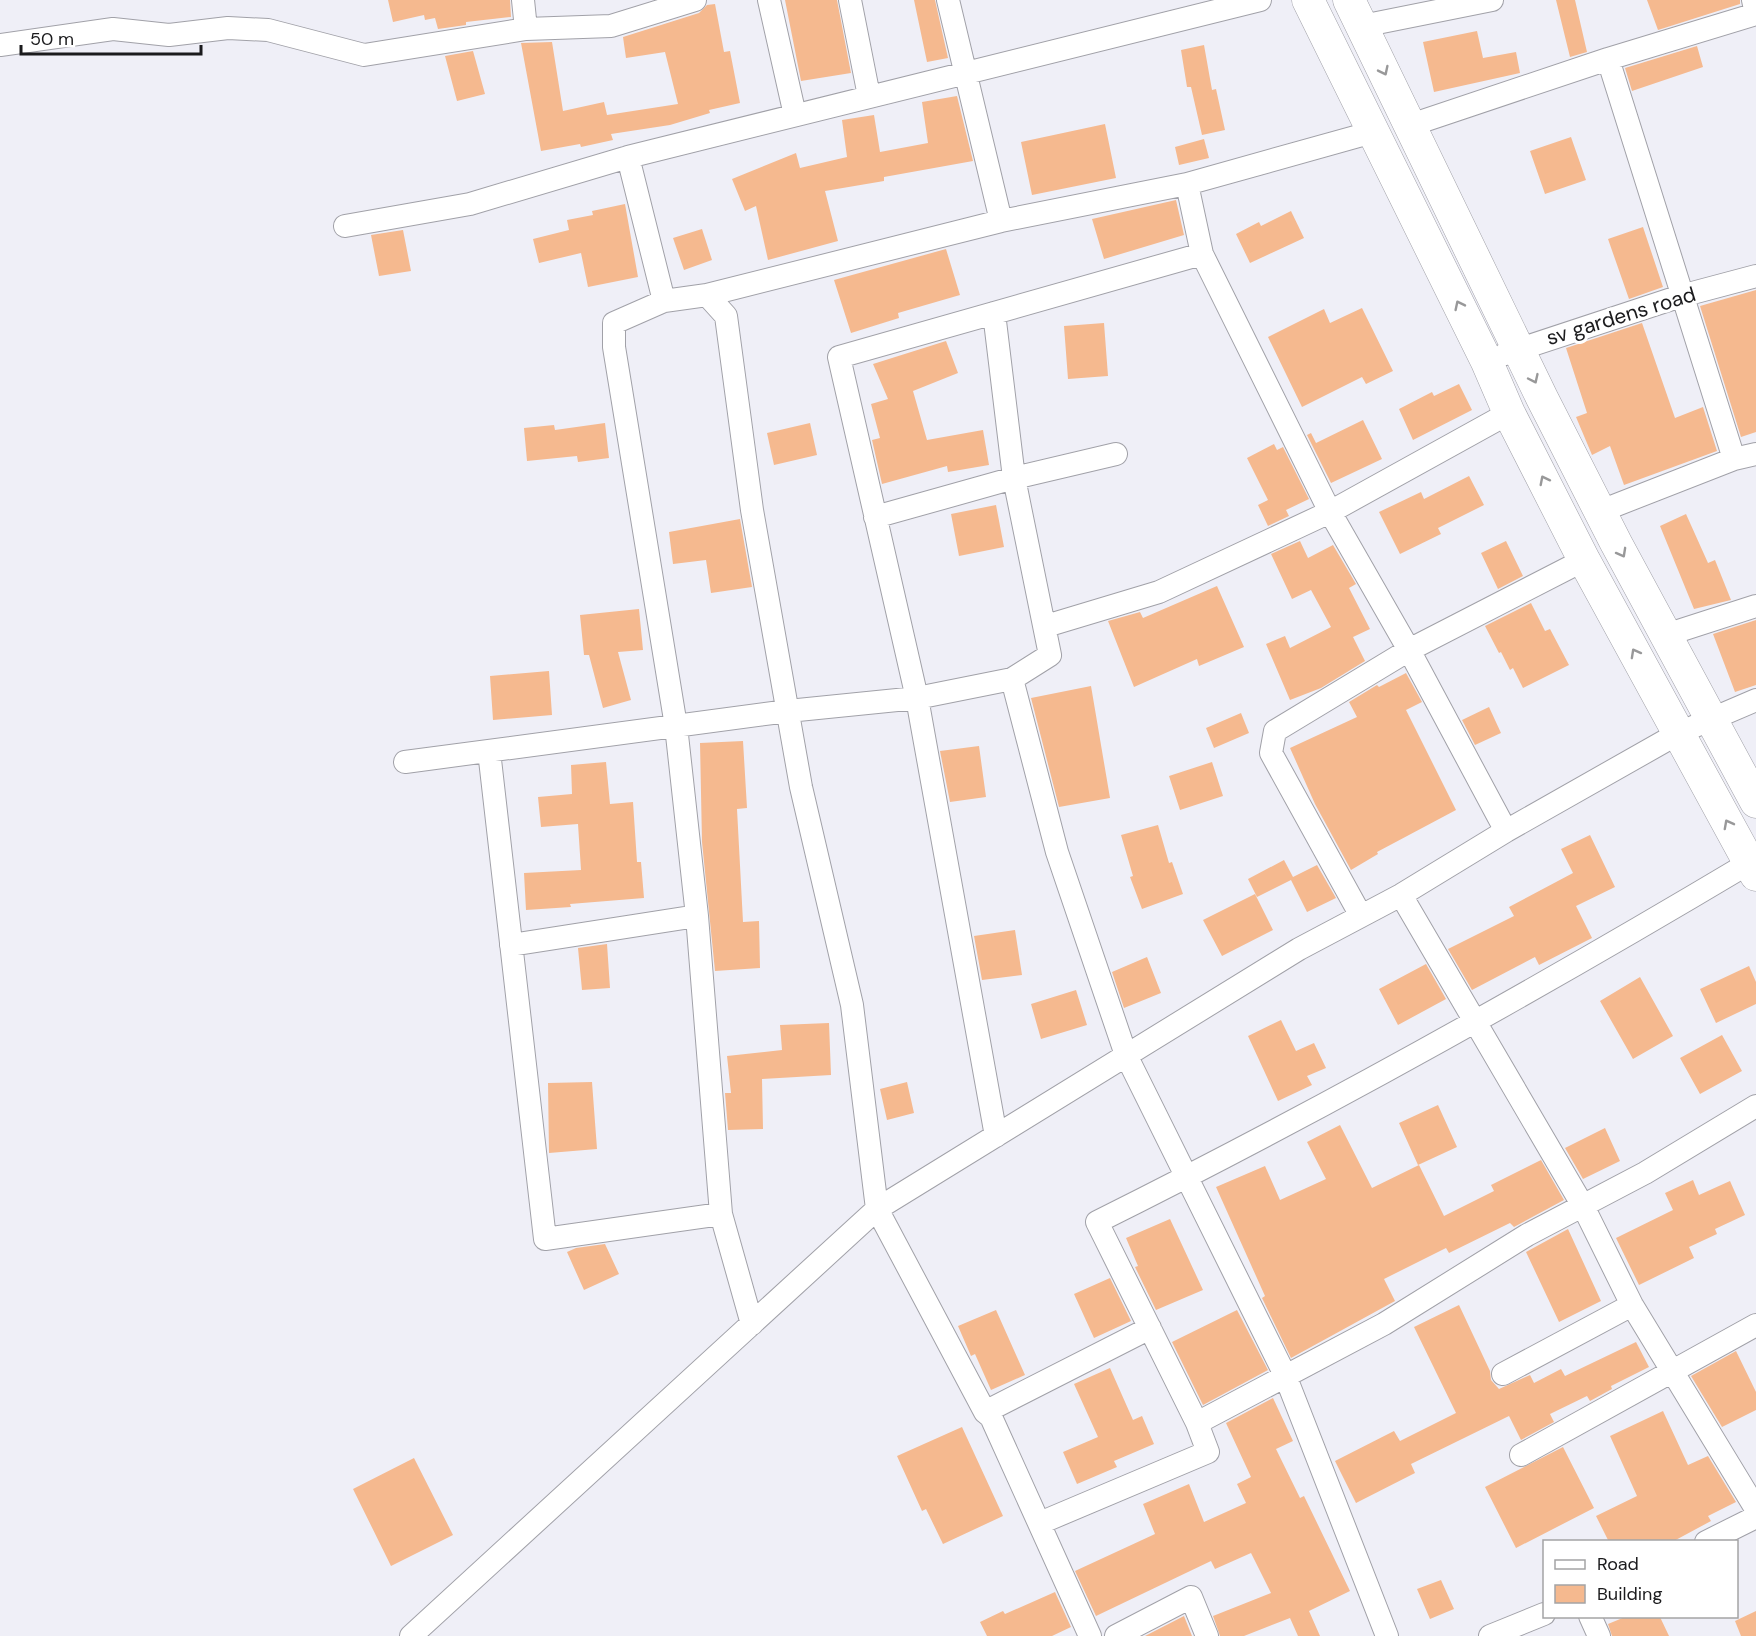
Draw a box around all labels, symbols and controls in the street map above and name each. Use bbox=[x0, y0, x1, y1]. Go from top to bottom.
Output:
scale bar bbox=[21, 18, 201, 56]
text: 50 m bbox=[30, 27, 74, 51]
one-way arrow bbox=[1377, 65, 1389, 76]
street label: sv gardens road bbox=[1543, 280, 1699, 352]
one-way arrow bbox=[1455, 301, 1466, 311]
one-way arrow bbox=[1526, 372, 1538, 383]
one-way arrow bbox=[1540, 476, 1551, 487]
one-way arrow bbox=[1615, 547, 1626, 557]
one-way arrow bbox=[1631, 649, 1642, 659]
one-way arrow bbox=[1724, 820, 1735, 830]
legend bbox=[1543, 1540, 1738, 1618]
text: Road bbox=[1597, 1552, 1639, 1576]
text: Building bbox=[1597, 1582, 1662, 1606]

